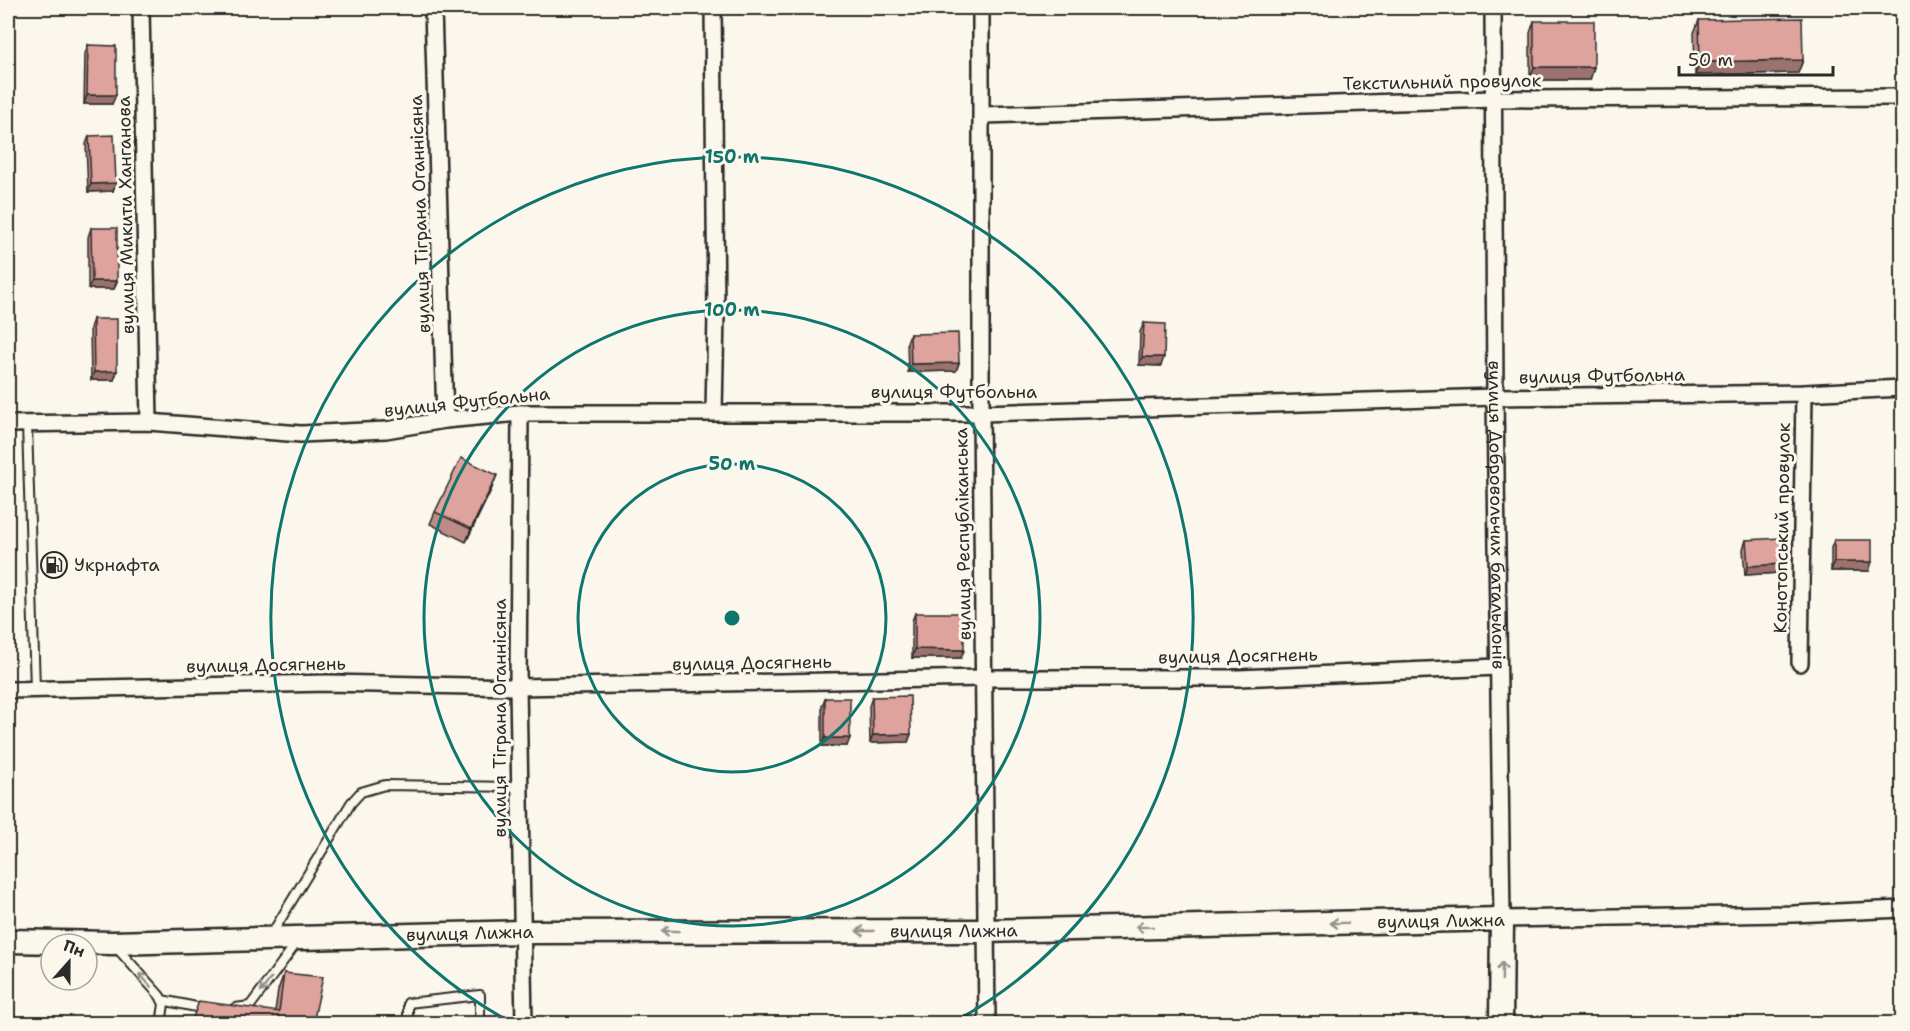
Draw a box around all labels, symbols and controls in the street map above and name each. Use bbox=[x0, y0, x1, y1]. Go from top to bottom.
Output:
scale bar bbox=[1679, 39, 1834, 77]
text: 50 m bbox=[1688, 48, 1733, 72]
street label: Текстильний провулок bbox=[1343, 68, 1542, 96]
street label: вулиця Тіграна Оганнісяна bbox=[404, 94, 436, 334]
street label: вулиця Микити Ханганова bbox=[112, 96, 140, 334]
text: 150 m bbox=[705, 145, 760, 169]
text: 100 m bbox=[704, 298, 760, 322]
street label: вулиця Добровольчих батальйонів bbox=[1483, 361, 1511, 670]
street label: вулиця Футбольна bbox=[1519, 363, 1685, 389]
street label: вулиця Футбольна bbox=[871, 380, 1037, 404]
street label: вулиця Футбольна bbox=[383, 381, 551, 423]
street label: Конотопський провулок bbox=[1768, 422, 1796, 634]
street label: вулиця Республіканська bbox=[949, 427, 977, 641]
text: 50 m bbox=[709, 452, 756, 476]
fuel station icon: Укрнафта bbox=[39, 550, 69, 580]
place label: Укрнафта bbox=[74, 553, 160, 577]
street label: вулиця Тіграна Оганнісяна bbox=[488, 599, 512, 837]
centre of rings bbox=[722, 608, 742, 628]
street label: вулиця Досягнень bbox=[1158, 643, 1318, 669]
street label: вулиця Досягнень bbox=[672, 650, 832, 676]
street label: вулиця Досягнень bbox=[186, 652, 346, 678]
street label: вулиця Лижна bbox=[1377, 908, 1505, 934]
one-way arrow bbox=[1329, 917, 1349, 929]
street label: вулиця Лижна bbox=[890, 918, 1018, 943]
street label: вулиця Лижна bbox=[406, 920, 534, 947]
one-way arrow bbox=[1134, 921, 1154, 933]
one-way arrow bbox=[660, 925, 680, 937]
one-way arrow bbox=[855, 925, 875, 937]
north arrow bbox=[39, 932, 99, 992]
text: Пн bbox=[61, 935, 88, 962]
one-way arrow bbox=[1496, 962, 1507, 982]
one-way arrow bbox=[138, 973, 152, 988]
one-way arrow bbox=[260, 976, 272, 992]

